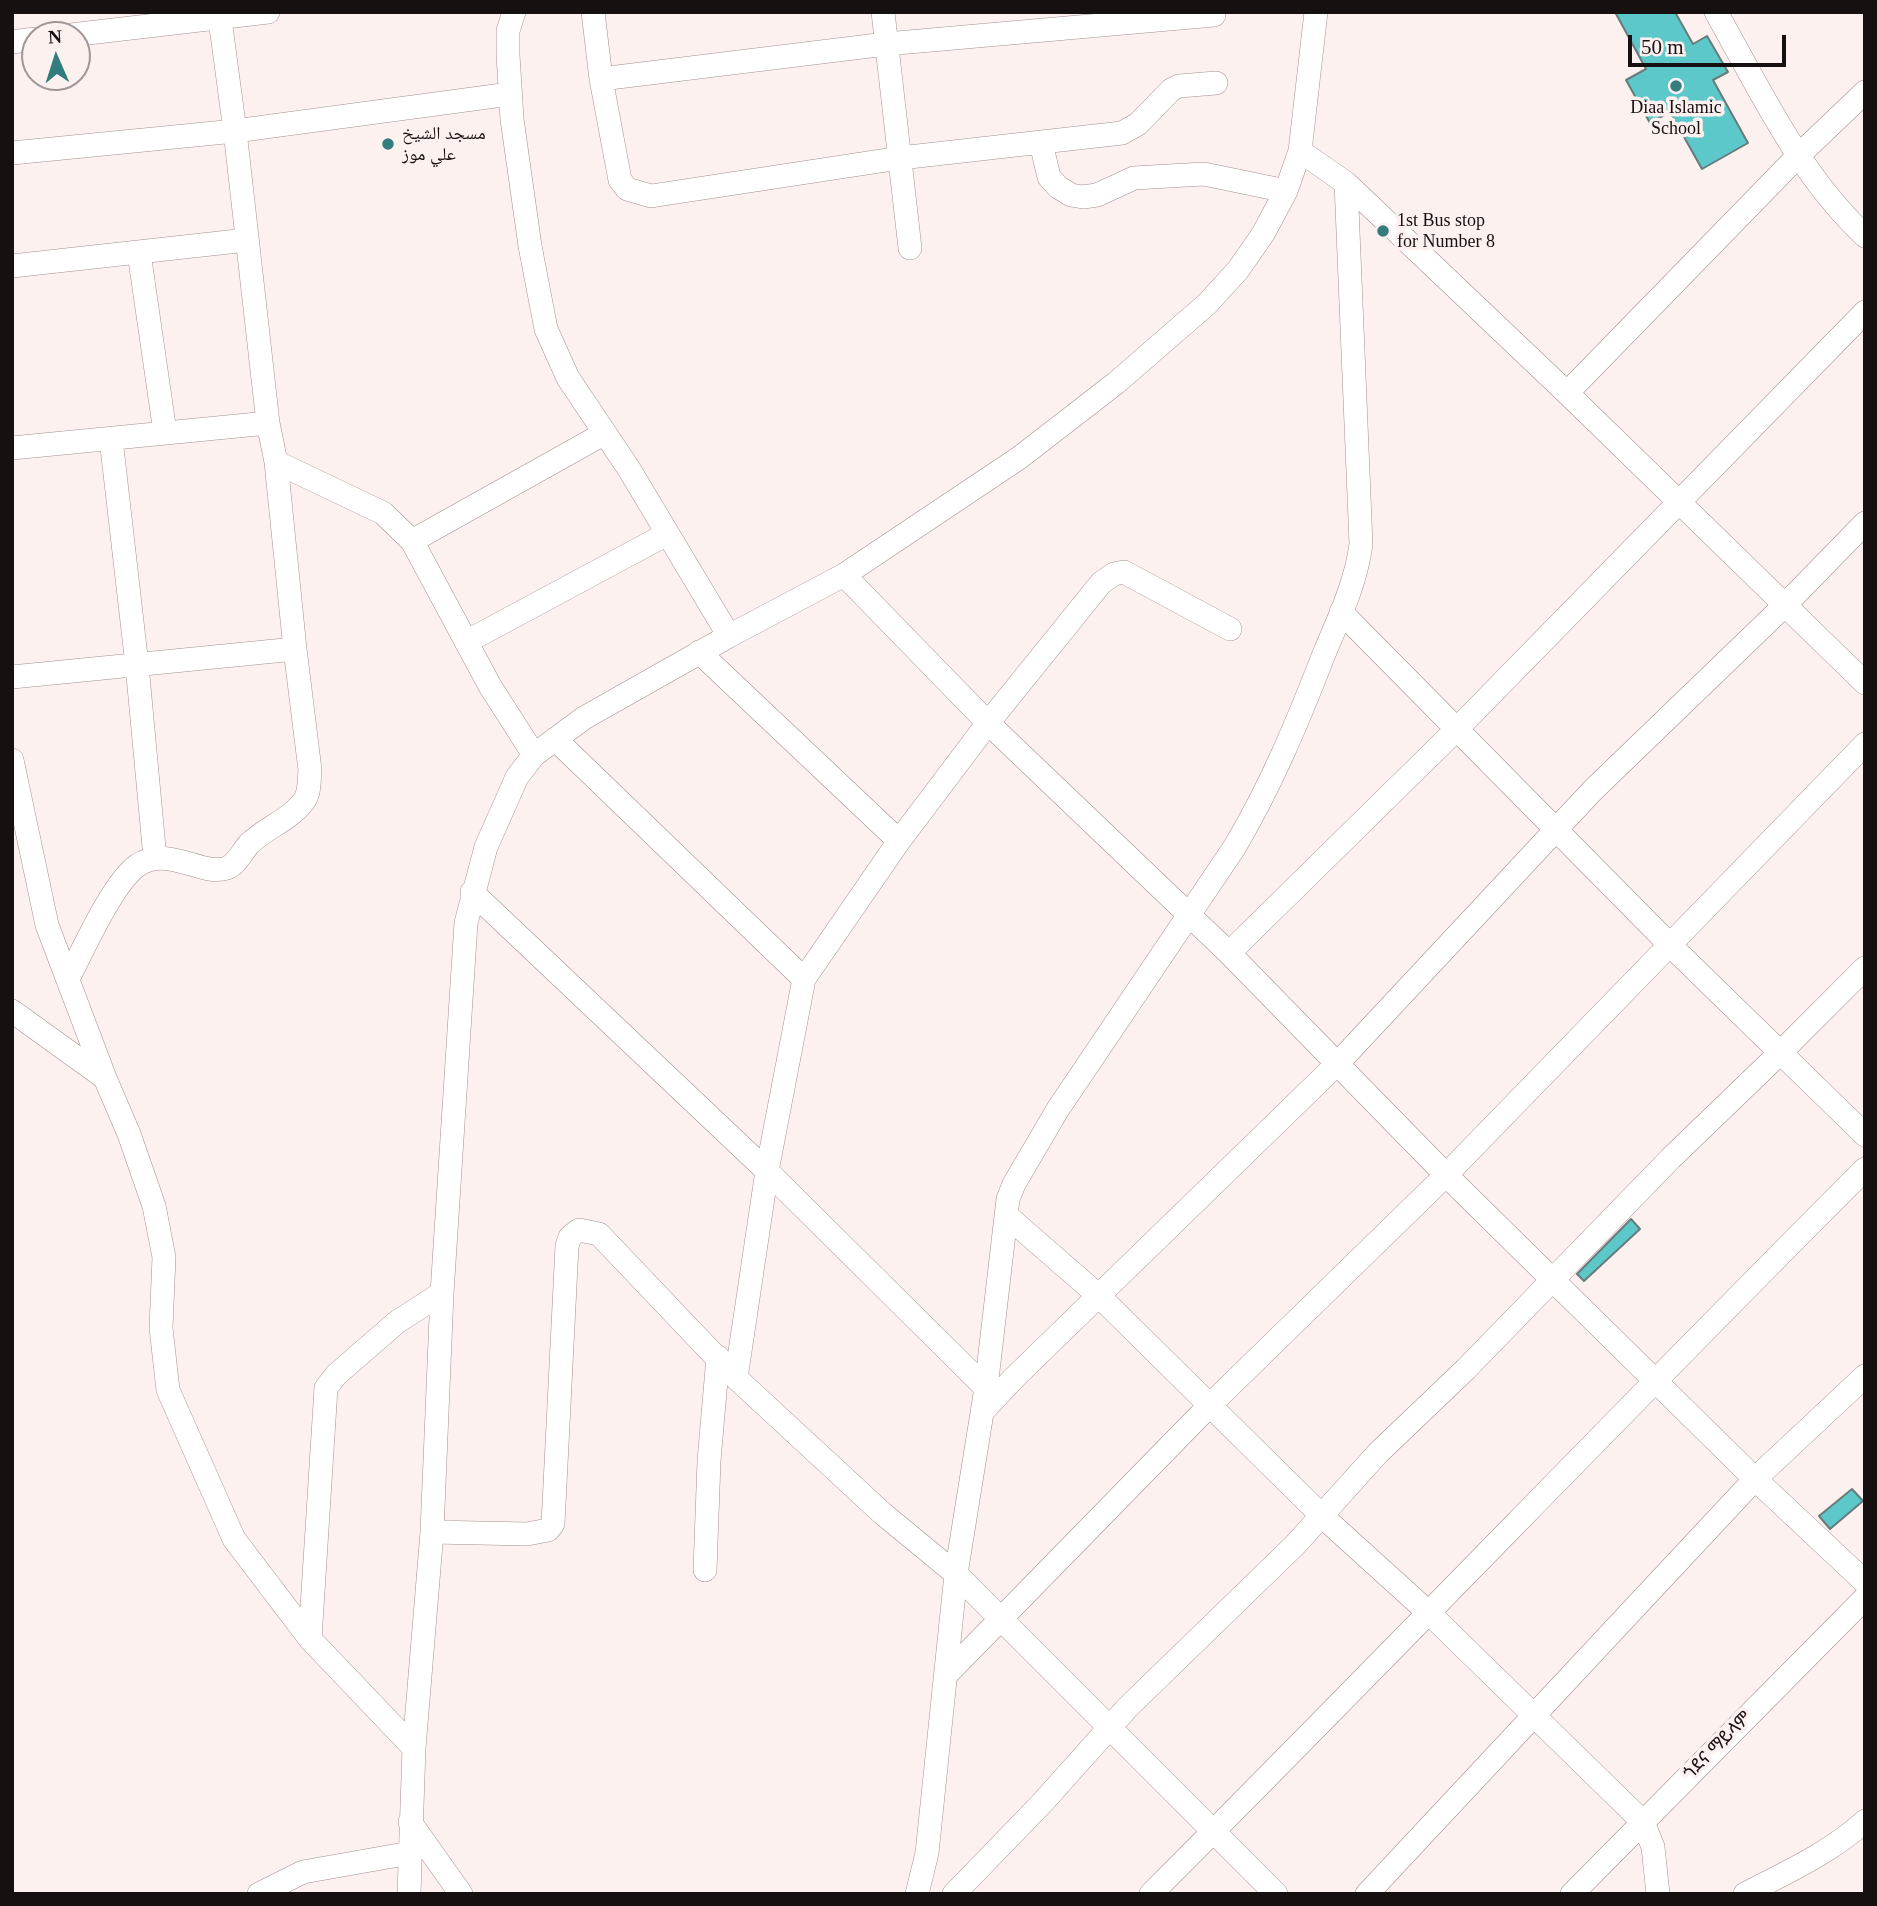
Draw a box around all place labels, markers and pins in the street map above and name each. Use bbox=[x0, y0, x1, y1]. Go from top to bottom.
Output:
marker: Diaa Islamic School bbox=[1668, 78, 1684, 94]
place label: Diaa Islamic School bbox=[1630, 97, 1722, 140]
place label: مسجد الشيخ علي موز bbox=[402, 123, 486, 166]
marker: مسجد الشيخ علي موز bbox=[380, 136, 396, 152]
place label: 1st Bus stop for Number 8 bbox=[1397, 210, 1495, 252]
marker: 1st Bus stop for Number 8 bbox=[1375, 223, 1391, 239]

